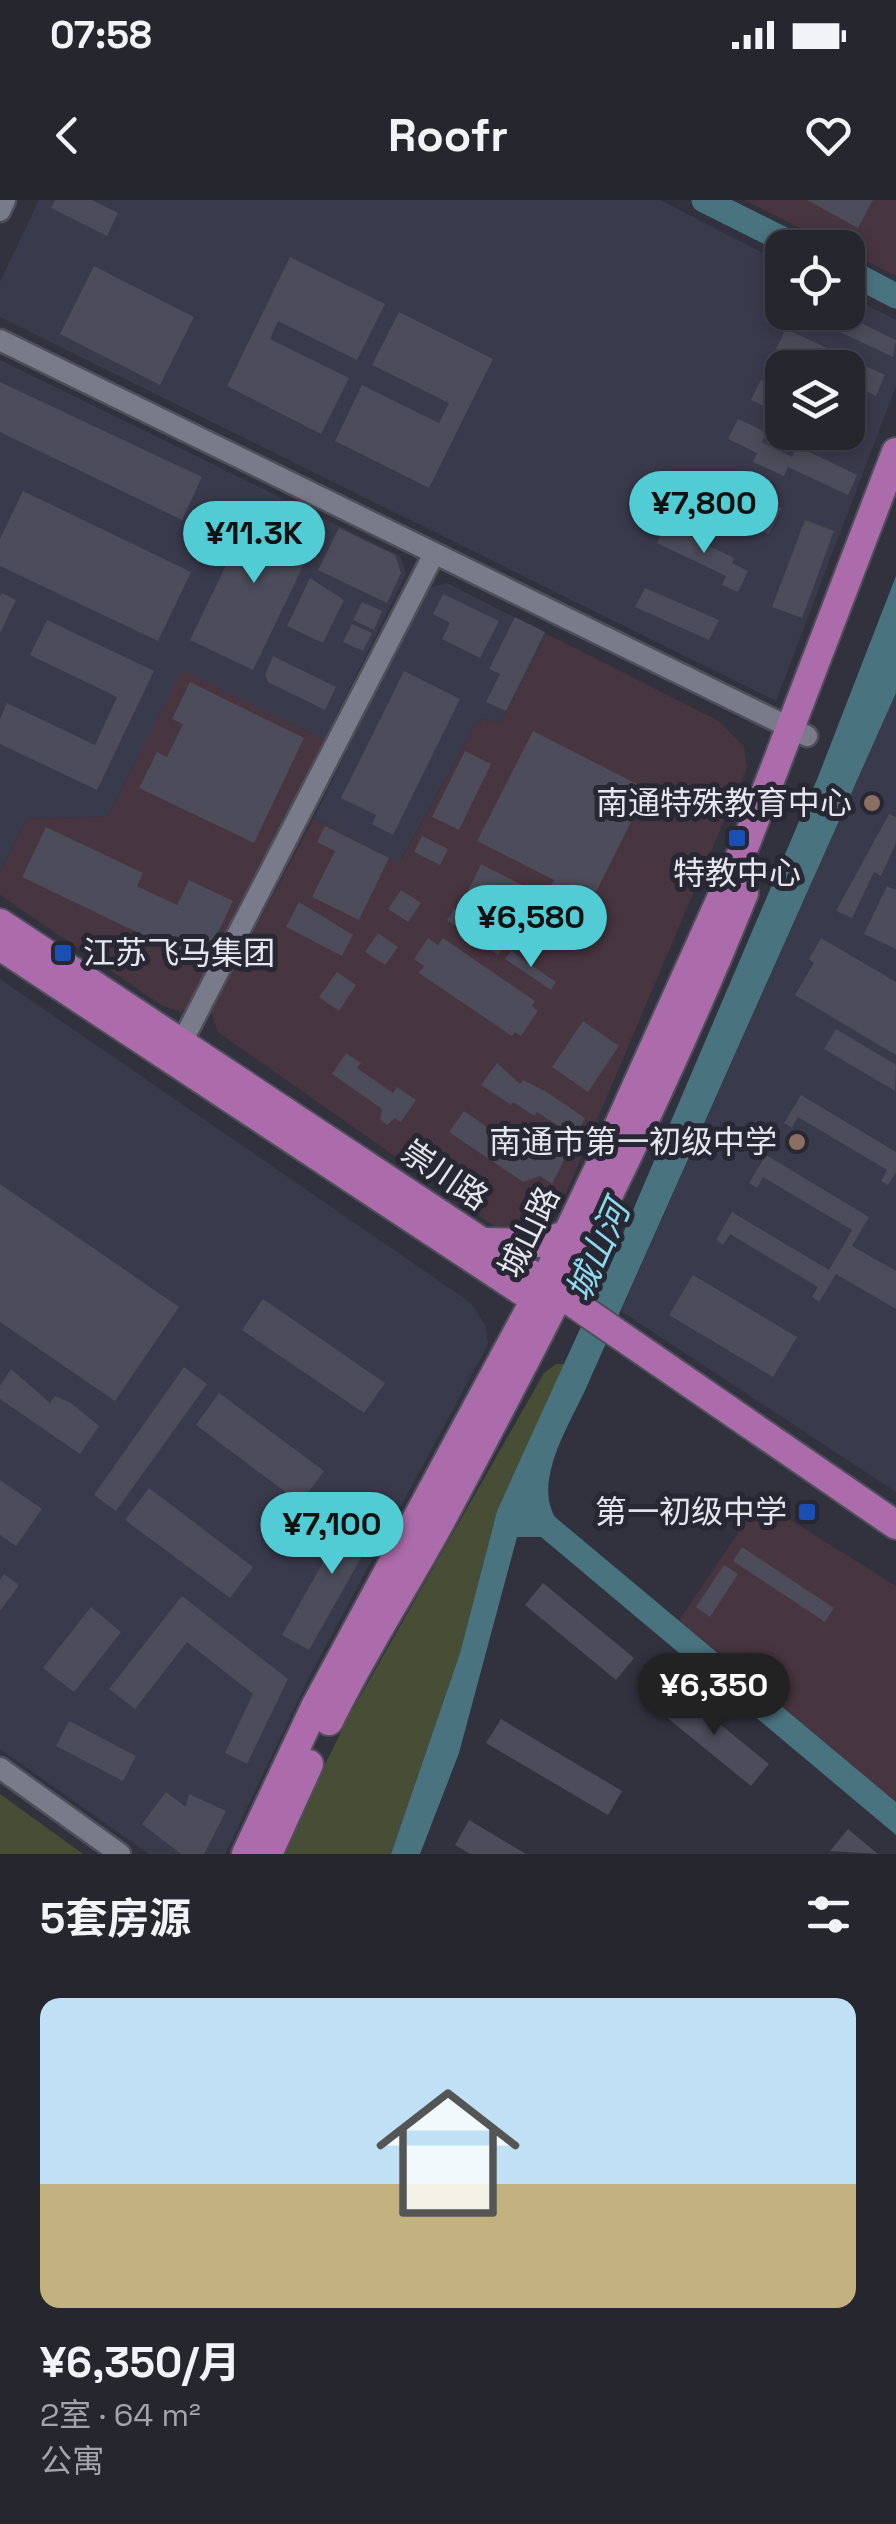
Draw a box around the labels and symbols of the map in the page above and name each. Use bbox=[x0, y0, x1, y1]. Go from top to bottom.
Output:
pin: ¥7,800 bbox=[623, 471, 785, 556]
pin: ¥11.3K bbox=[173, 501, 335, 586]
place label: 南通特殊教育中心 bbox=[596, 783, 852, 823]
marker: 南通特殊教育中心 bbox=[861, 792, 883, 814]
marker: 特教中心 bbox=[726, 827, 748, 849]
place label: 特教中心 bbox=[673, 853, 801, 893]
pin: ¥6,580 bbox=[450, 885, 612, 970]
place label: 江苏飞马集团 bbox=[83, 933, 275, 973]
marker: 江苏飞马集团 bbox=[52, 942, 74, 964]
place label: 南通市第一初级中学 bbox=[489, 1122, 777, 1162]
marker: 南通市第一初级中学 bbox=[786, 1131, 808, 1153]
street label: 崇川路 bbox=[394, 1132, 496, 1218]
street label: 城山路 bbox=[490, 1180, 568, 1284]
water label: 城山河 bbox=[557, 1189, 642, 1308]
pin: ¥7,100 bbox=[251, 1492, 413, 1577]
place label: 第一初级中学 bbox=[595, 1492, 787, 1532]
marker: 第一初级中学 bbox=[796, 1501, 818, 1523]
pin: ¥6,350 bbox=[633, 1653, 795, 1738]

